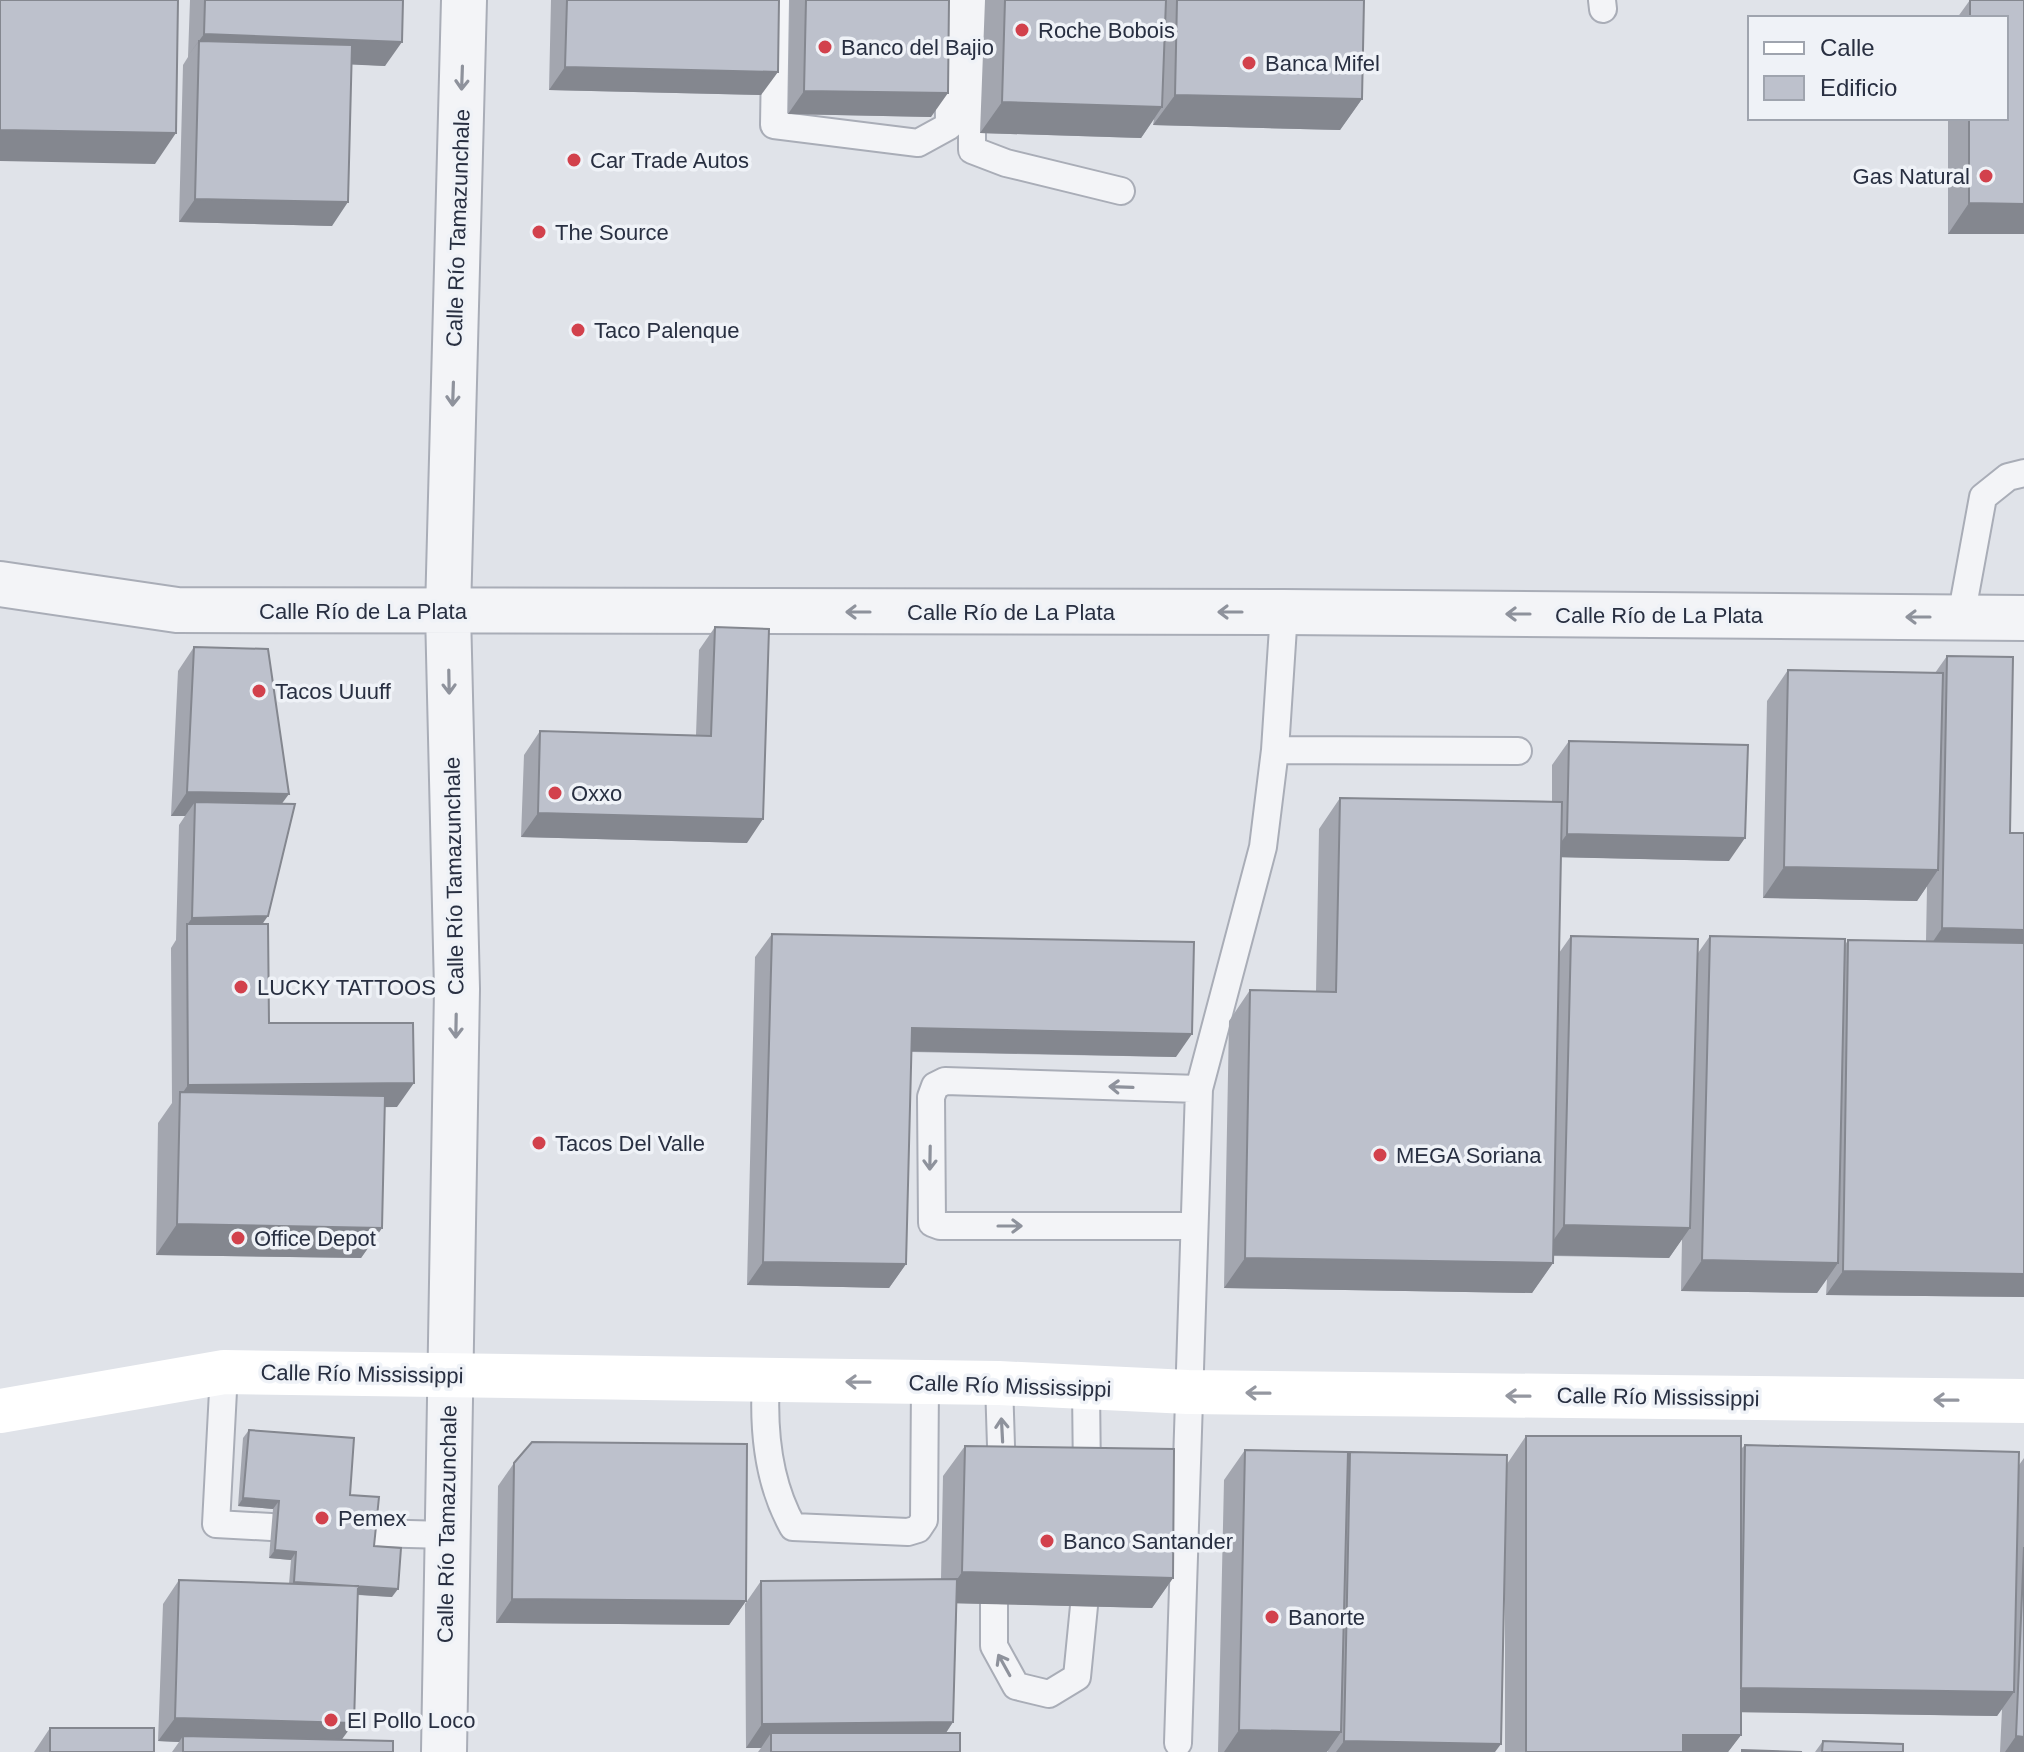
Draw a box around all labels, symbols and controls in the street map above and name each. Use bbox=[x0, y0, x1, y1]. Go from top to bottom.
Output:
legend bbox=[1748, 16, 2008, 120]
place label: Roche Bobois bbox=[1038, 18, 1175, 43]
marker: Roche Bobois bbox=[1013, 21, 1031, 39]
text: Calle bbox=[1820, 34, 1875, 61]
place label: Banco del Bajio bbox=[841, 35, 994, 60]
marker: Banco del Bajio bbox=[816, 38, 834, 56]
place label: Banca Mifel bbox=[1265, 51, 1380, 76]
marker: Banca Mifel bbox=[1240, 54, 1258, 72]
one-way arrow bbox=[454, 64, 469, 91]
text: Edificio bbox=[1820, 74, 1897, 101]
street label: Calle Río Tamazunchale bbox=[441, 109, 475, 347]
place label: Car Trade Autos bbox=[590, 148, 749, 173]
marker: Car Trade Autos bbox=[565, 151, 583, 169]
place label: Gas Natural bbox=[1853, 164, 1970, 189]
marker: Gas Natural bbox=[1977, 167, 1995, 185]
place label: The Source bbox=[555, 220, 669, 245]
marker: The Source bbox=[530, 223, 548, 241]
place label: Taco Palenque bbox=[594, 318, 740, 343]
marker: Taco Palenque bbox=[569, 321, 587, 339]
one-way arrow bbox=[446, 380, 461, 407]
street label: Calle Río de La Plata bbox=[259, 599, 468, 624]
street label: Calle Río de La Plata bbox=[907, 600, 1116, 625]
street label: Calle Río de La Plata bbox=[1555, 603, 1764, 628]
one-way arrow bbox=[845, 604, 872, 620]
one-way arrow bbox=[1217, 604, 1244, 620]
one-way arrow bbox=[1505, 606, 1532, 622]
one-way arrow bbox=[1905, 609, 1932, 625]
one-way arrow bbox=[442, 668, 457, 695]
place label: Tacos Uuuff bbox=[275, 679, 392, 704]
marker: Tacos Uuuff bbox=[250, 682, 268, 700]
street label: Calle Río Tamazunchale bbox=[439, 757, 469, 995]
place label: Oxxo bbox=[571, 781, 622, 806]
marker: Oxxo bbox=[546, 784, 564, 802]
place label: LUCKY TATTOOS bbox=[257, 975, 436, 1000]
marker: LUCKY TATTOOS bbox=[232, 978, 250, 996]
one-way arrow bbox=[449, 1012, 464, 1039]
one-way arrow bbox=[1108, 1079, 1135, 1094]
place label: Tacos Del Valle bbox=[555, 1131, 705, 1156]
marker: Tacos Del Valle bbox=[530, 1134, 548, 1152]
place label: MEGA Soriana bbox=[1396, 1143, 1542, 1168]
one-way arrow bbox=[923, 1144, 938, 1171]
marker: MEGA Soriana bbox=[1371, 1146, 1389, 1164]
one-way arrow bbox=[996, 1218, 1023, 1234]
place label: Office Depot bbox=[254, 1226, 376, 1251]
marker: Office Depot bbox=[229, 1229, 247, 1247]
street label: Calle Río Mississippi bbox=[260, 1360, 464, 1388]
street label: Calle Río Mississippi bbox=[908, 1370, 1112, 1402]
one-way arrow bbox=[845, 1374, 872, 1390]
street label: Calle Río Mississippi bbox=[1556, 1383, 1760, 1411]
one-way arrow bbox=[1245, 1385, 1272, 1401]
one-way arrow bbox=[1505, 1388, 1532, 1404]
one-way arrow bbox=[1933, 1393, 1960, 1408]
street label: Calle Río Tamazunchale bbox=[432, 1405, 462, 1643]
one-way arrow bbox=[994, 1417, 1009, 1444]
place label: Pemex bbox=[338, 1506, 406, 1531]
marker: Pemex bbox=[313, 1509, 331, 1527]
place label: Banco Santander bbox=[1063, 1529, 1233, 1554]
marker: Banco Santander bbox=[1038, 1532, 1056, 1550]
place label: Banorte bbox=[1288, 1605, 1365, 1630]
marker: Banorte bbox=[1263, 1608, 1281, 1626]
one-way arrow bbox=[996, 1653, 1011, 1677]
place label: El Pollo Loco bbox=[347, 1708, 475, 1733]
marker: El Pollo Loco bbox=[322, 1711, 340, 1729]

